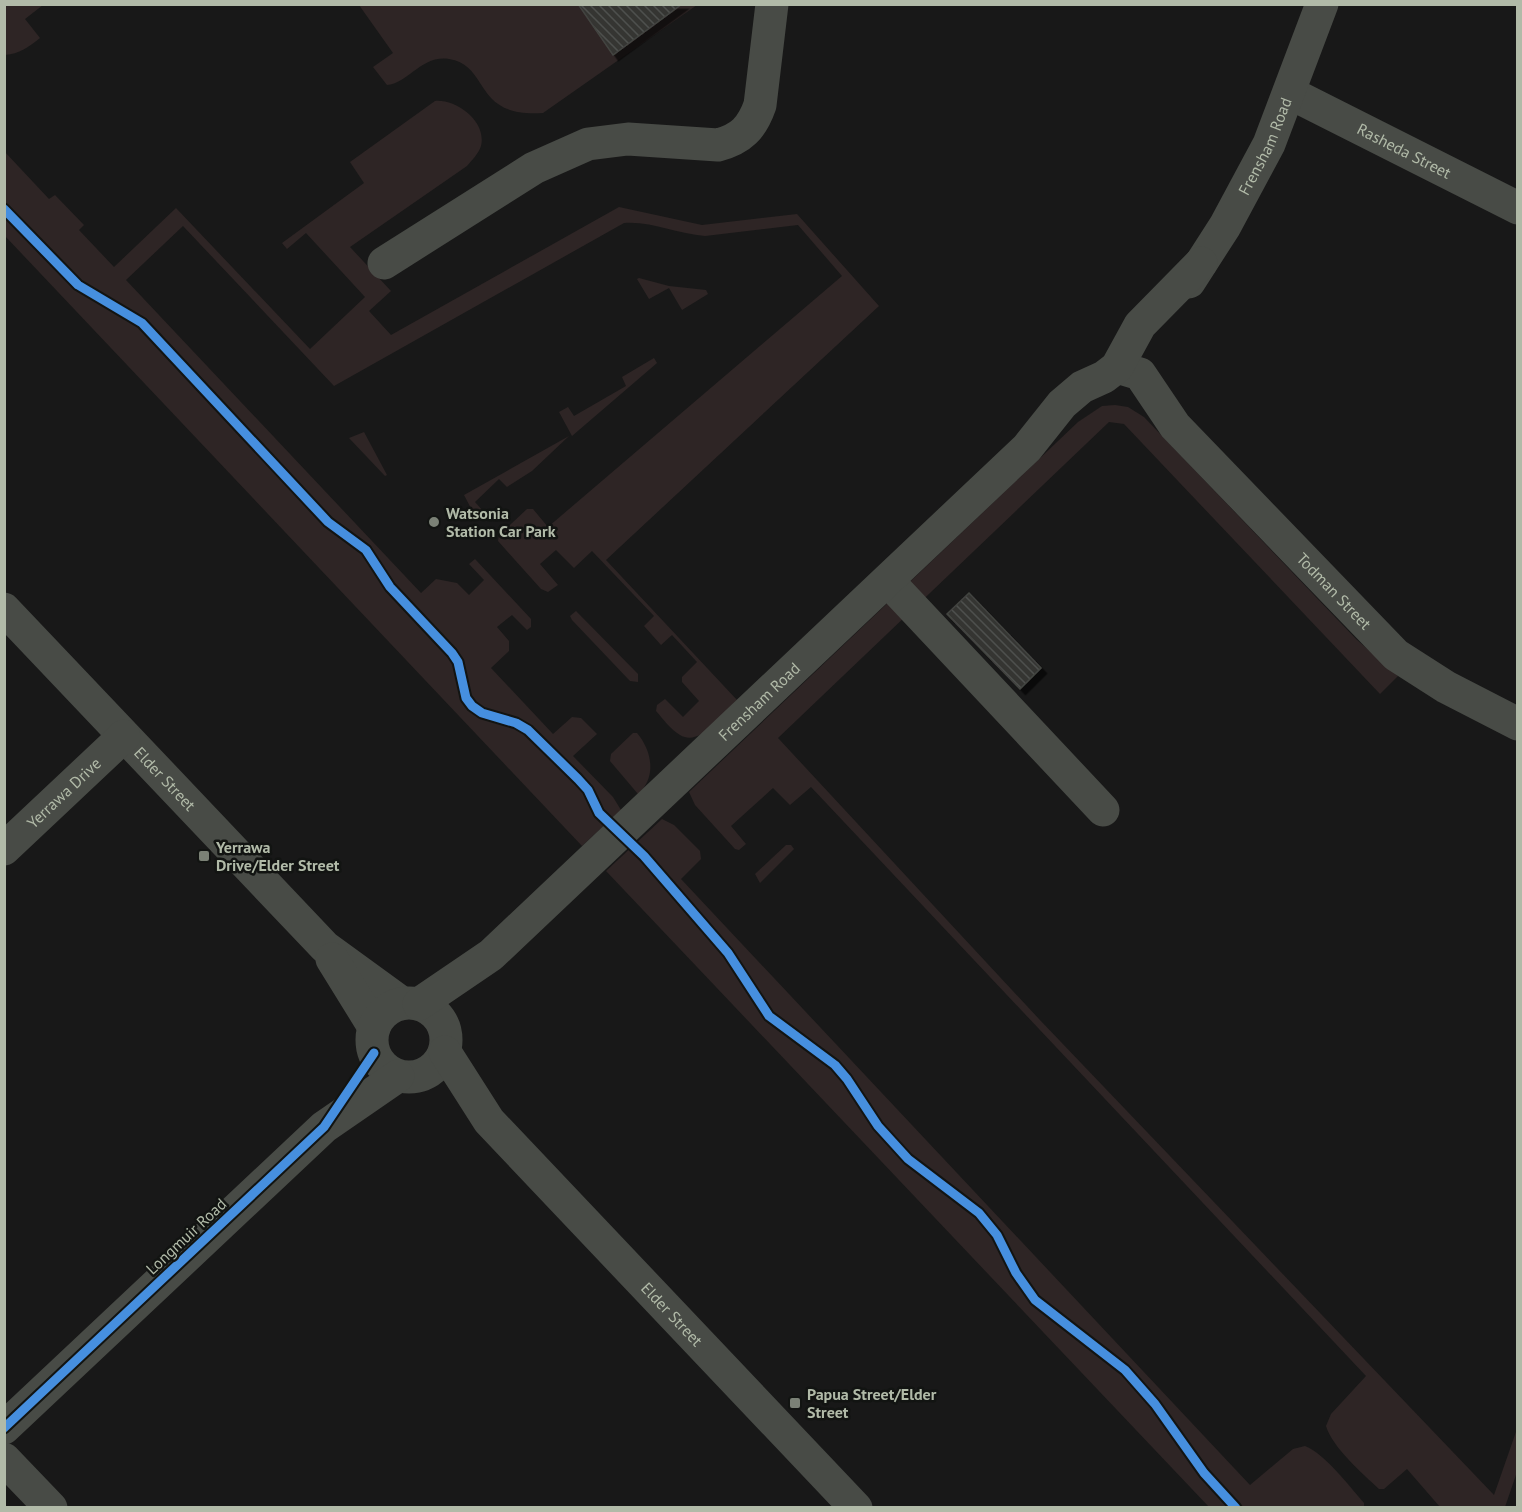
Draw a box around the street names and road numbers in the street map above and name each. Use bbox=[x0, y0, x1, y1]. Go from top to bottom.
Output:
street label: Frensham Road bbox=[1234, 95, 1296, 198]
street label: Rasheda Street bbox=[1354, 119, 1455, 183]
street label: Todman Street bbox=[1293, 548, 1376, 634]
street label: Frensham Road bbox=[714, 658, 804, 745]
street label: Elder Street bbox=[130, 743, 201, 815]
street label: Yerrawa Drive bbox=[22, 753, 105, 832]
street label: Longmuir Road bbox=[142, 1194, 230, 1278]
street label: Elder Street bbox=[637, 1278, 708, 1351]

